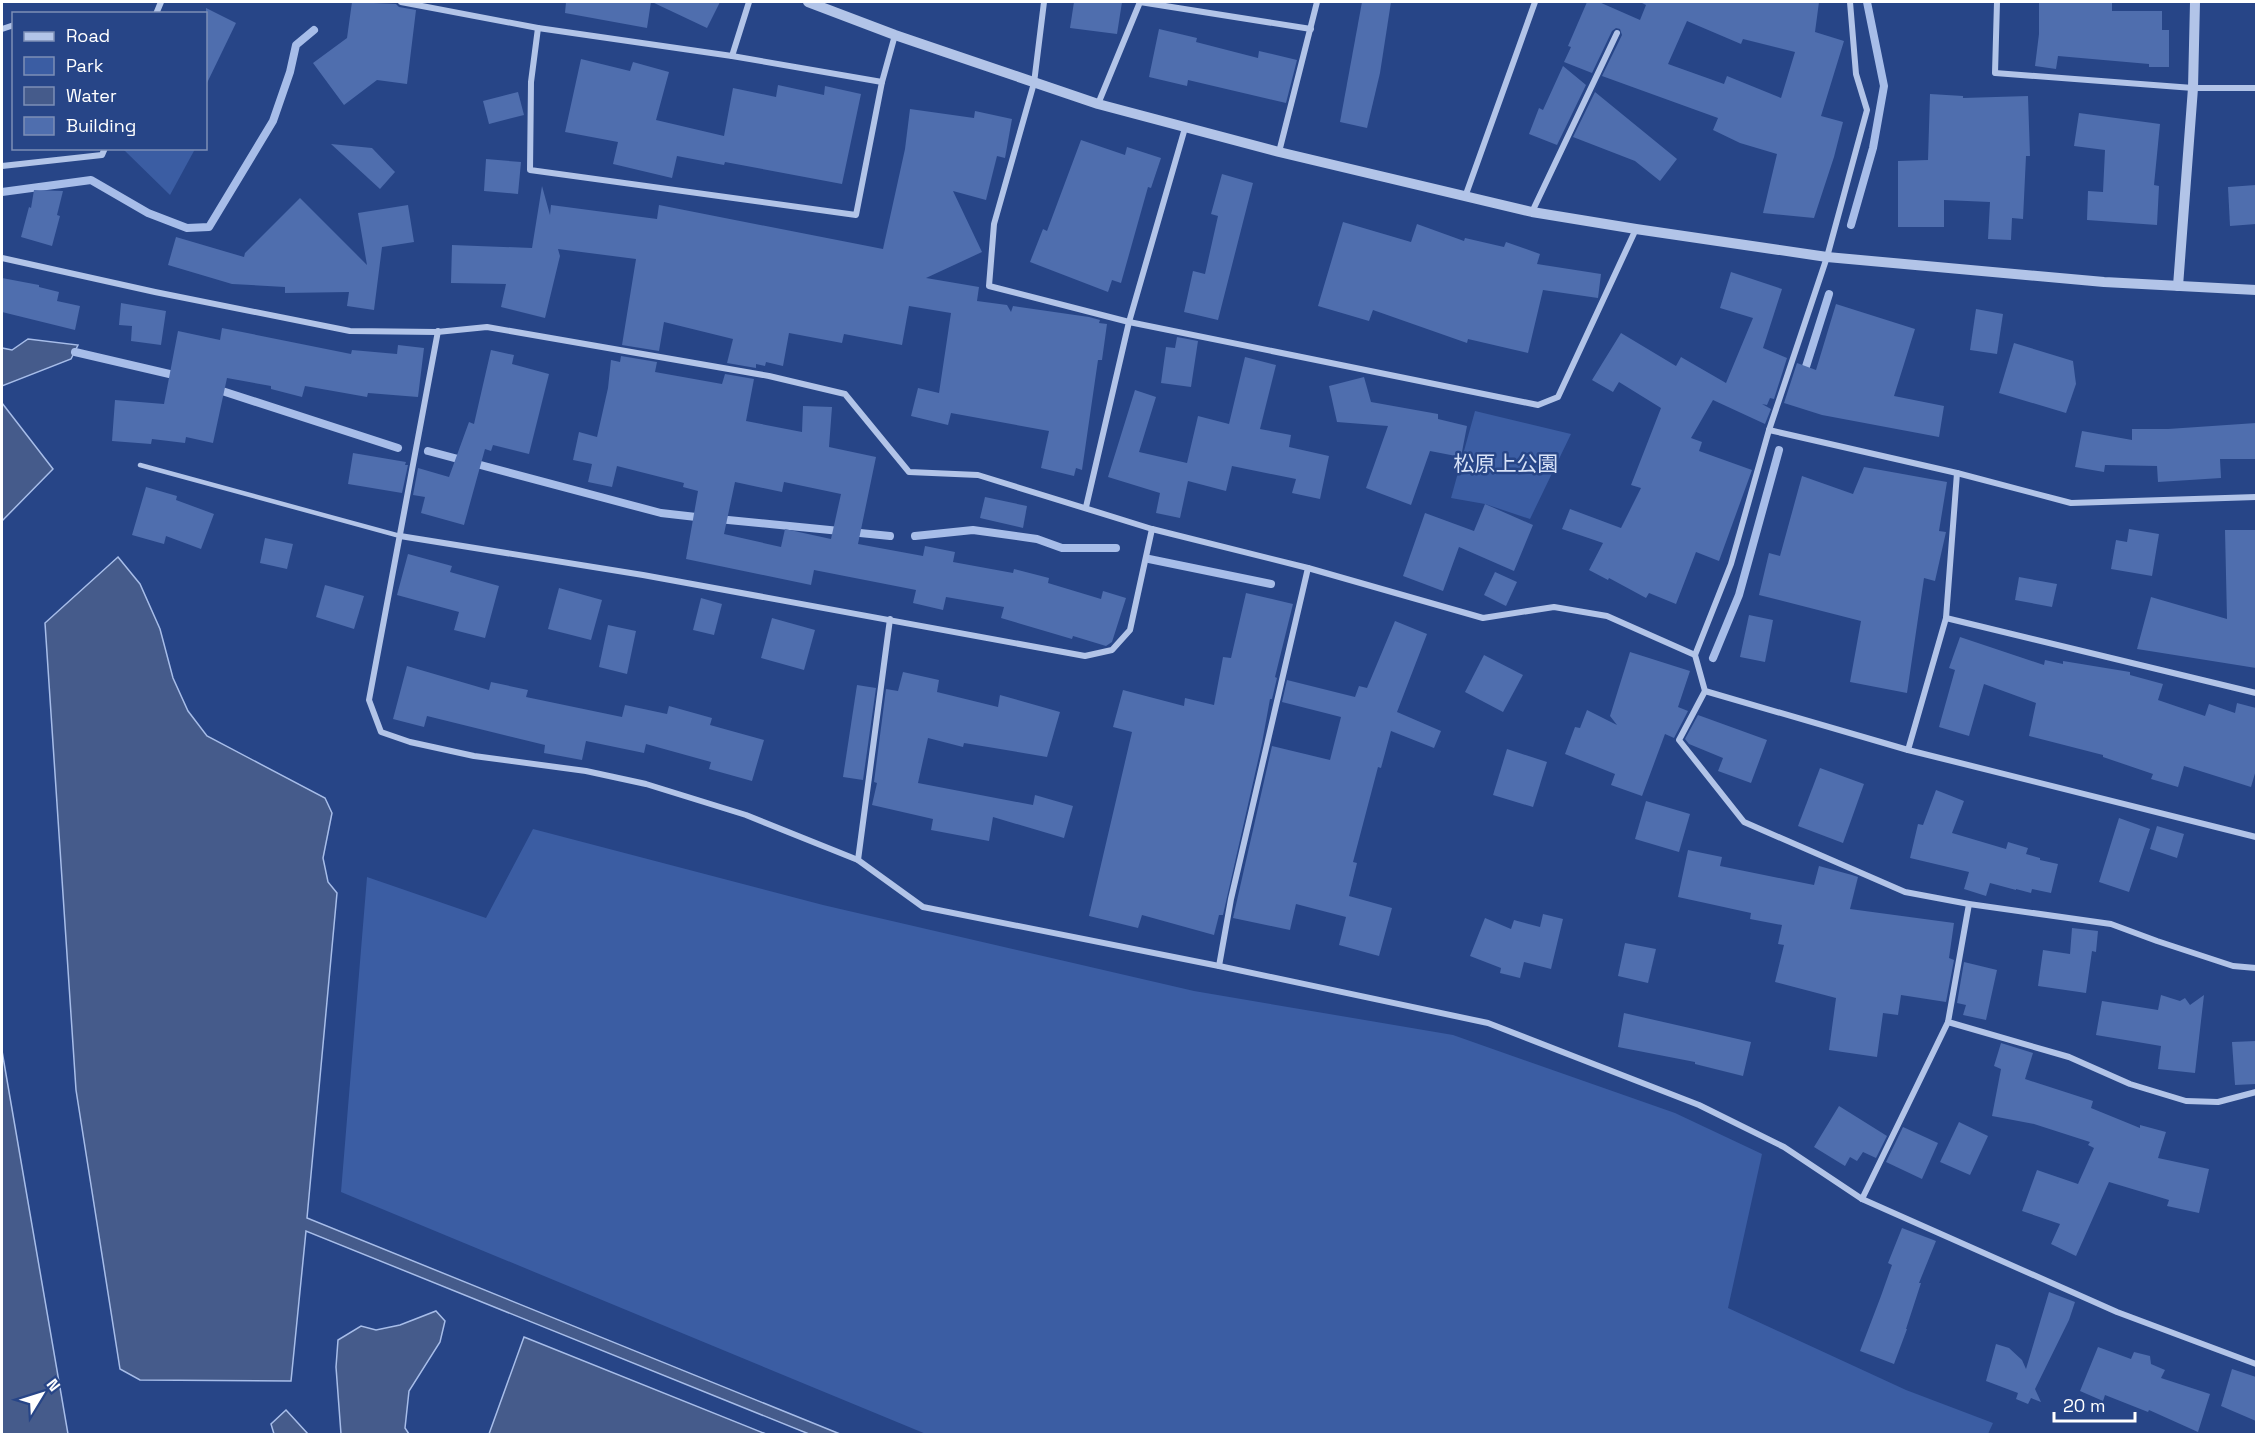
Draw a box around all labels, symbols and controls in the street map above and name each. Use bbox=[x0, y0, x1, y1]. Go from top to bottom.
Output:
legend bbox=[12, 12, 207, 150]
text: Road bbox=[66, 24, 110, 47]
text: Park bbox=[66, 54, 104, 77]
text: Water bbox=[66, 84, 117, 107]
text: Building bbox=[66, 114, 136, 137]
park label: 松原上公園 bbox=[1454, 450, 1559, 477]
north arrow bbox=[12, 1364, 72, 1424]
text: N bbox=[42, 1374, 65, 1396]
scale bar bbox=[2054, 1385, 2135, 1423]
text: 20 m bbox=[2063, 1394, 2106, 1417]

